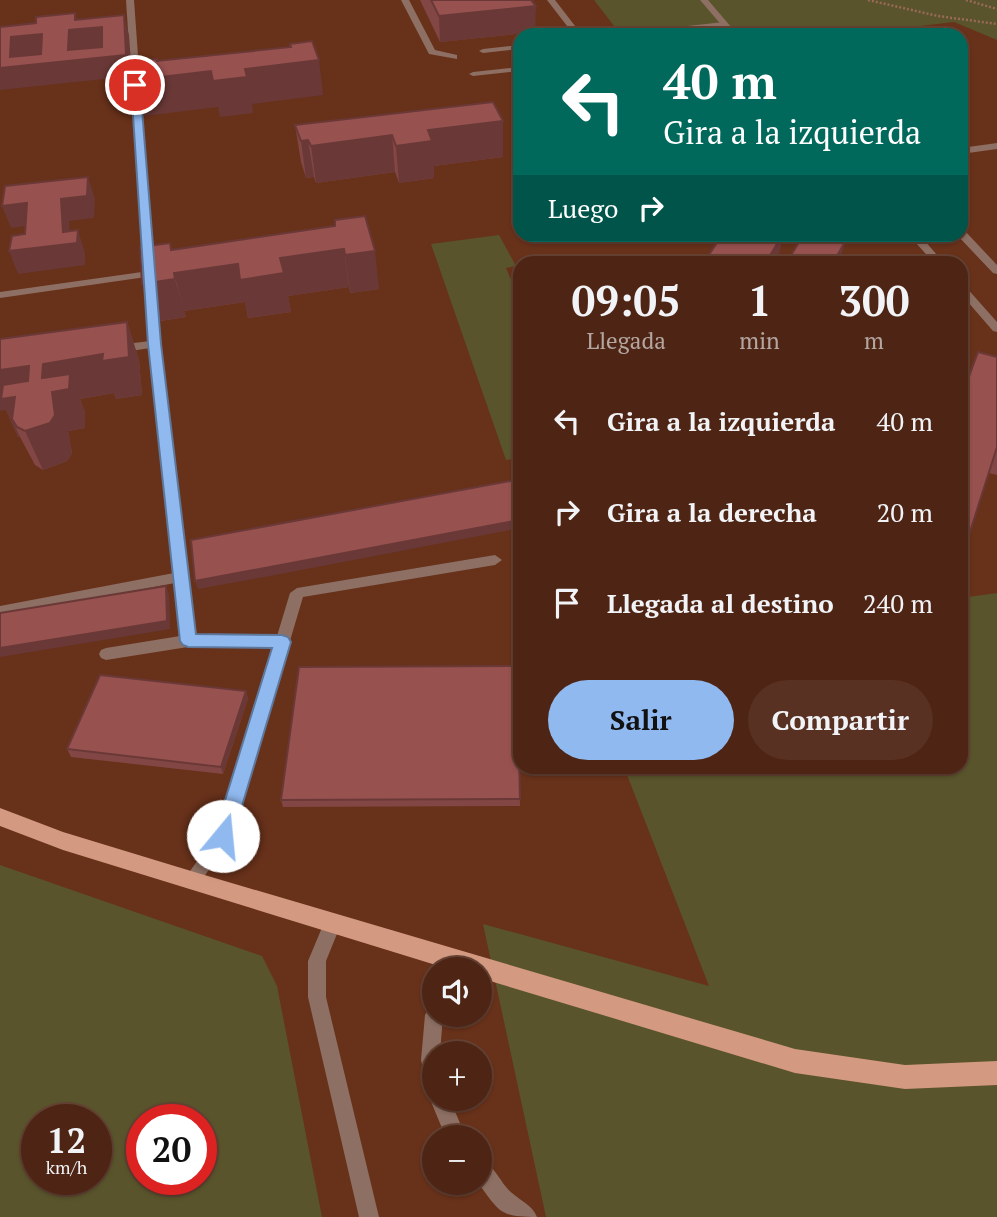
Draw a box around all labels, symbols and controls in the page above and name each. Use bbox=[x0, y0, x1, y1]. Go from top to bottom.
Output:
text: 40 m bbox=[663, 48, 777, 113]
pin bbox=[105, 55, 165, 115]
icon: left bbox=[548, 56, 639, 147]
icon: arrive bbox=[116, 66, 154, 104]
text: Gira a la izquierda bbox=[663, 111, 921, 153]
icon: right bbox=[632, 189, 670, 227]
text: Luego bbox=[548, 191, 618, 225]
text: 09:05 bbox=[572, 272, 681, 328]
text: 1 bbox=[748, 272, 771, 328]
text: 300 bbox=[838, 272, 909, 328]
text: Llegada bbox=[587, 325, 666, 356]
text: min bbox=[739, 325, 780, 356]
text: m bbox=[864, 325, 884, 356]
icon: left bbox=[548, 402, 586, 440]
text: Gira a la izquierda bbox=[607, 404, 835, 438]
text: 40 m bbox=[877, 404, 933, 438]
icon: right bbox=[548, 493, 586, 531]
text: Gira a la derecha bbox=[607, 495, 817, 529]
text: 20 m bbox=[877, 495, 933, 529]
icon: arrive bbox=[548, 584, 586, 622]
text: Llegada al destino bbox=[607, 586, 834, 620]
text: 240 m bbox=[863, 586, 933, 620]
button: Salir bbox=[548, 680, 734, 760]
button: Compartir bbox=[748, 680, 933, 760]
position arrow bbox=[186, 799, 260, 873]
map controls bbox=[422, 957, 492, 1195]
button: sound bbox=[422, 957, 492, 1027]
button: + bbox=[422, 1041, 492, 1111]
speed limit sign: 20 bbox=[126, 1104, 217, 1195]
text: 12 bbox=[47, 1117, 86, 1163]
button: − bbox=[422, 1125, 492, 1195]
text: km/h bbox=[46, 1155, 87, 1179]

